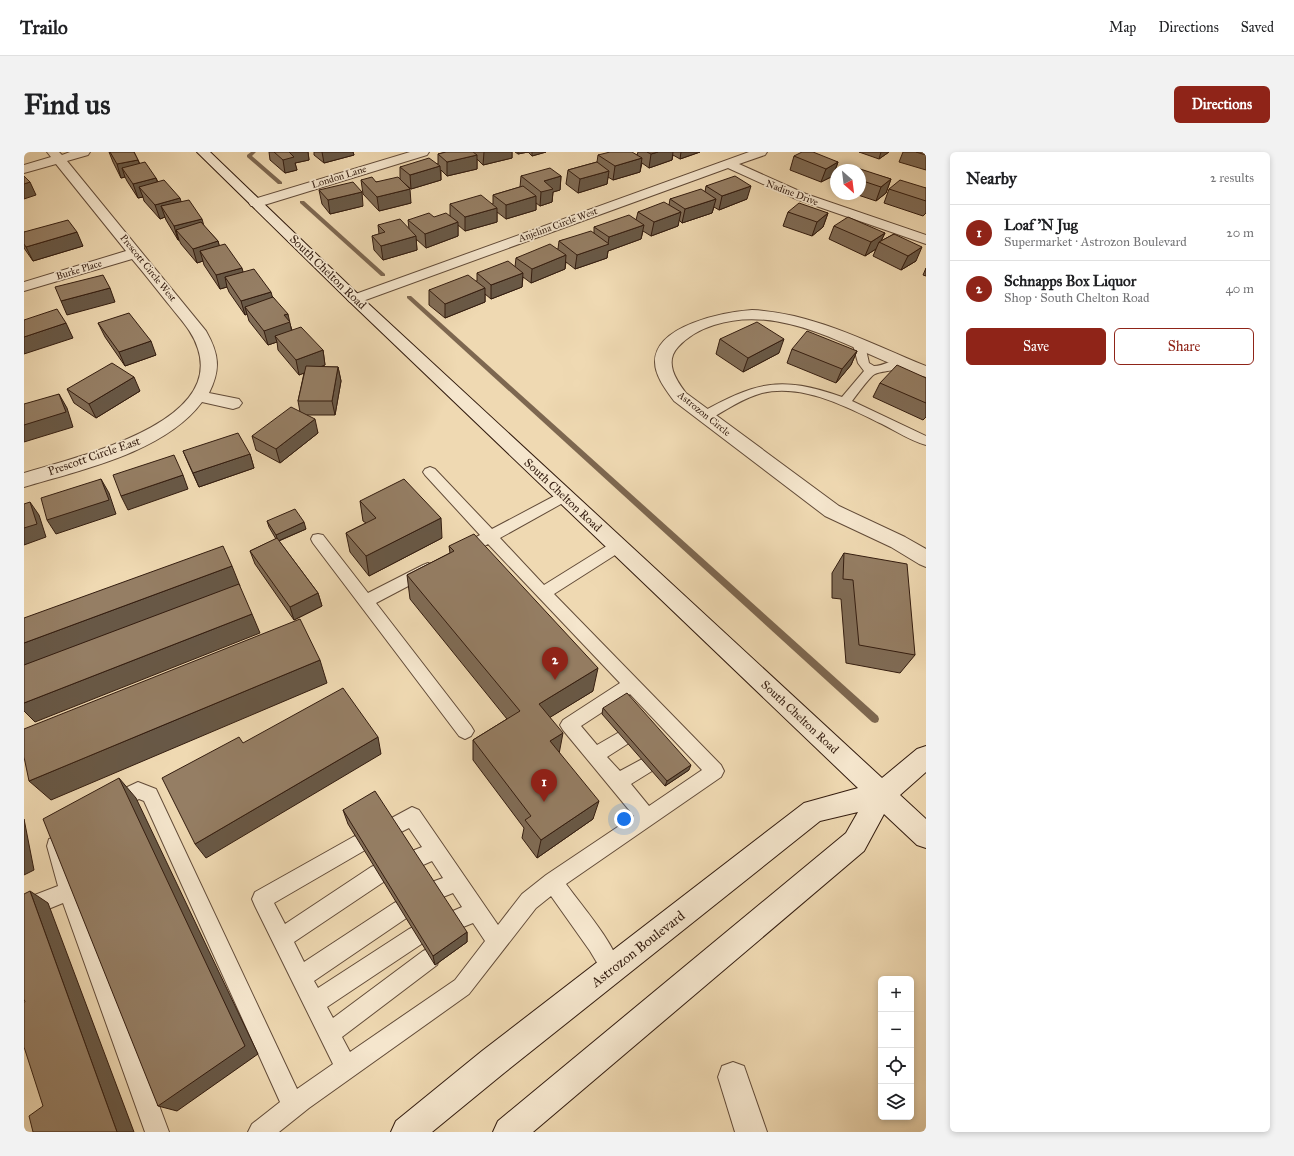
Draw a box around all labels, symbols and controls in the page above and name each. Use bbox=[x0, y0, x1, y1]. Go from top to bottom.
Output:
text: Trailo bbox=[20, 16, 68, 39]
text: Map bbox=[1109, 19, 1136, 36]
text: Directions bbox=[1158, 19, 1219, 36]
text: Saved bbox=[1241, 19, 1274, 36]
button: Directions bbox=[1174, 86, 1270, 123]
text: Find us bbox=[24, 87, 110, 122]
street label: London Lane bbox=[310, 163, 368, 191]
north arrow bbox=[830, 164, 866, 200]
text: Nearby bbox=[966, 168, 1017, 189]
text: 2 results bbox=[1210, 170, 1254, 186]
street label: Nadine Drive bbox=[764, 178, 820, 208]
street label: Anjelina Circle West bbox=[516, 205, 599, 245]
text: Loaf 'N Jug bbox=[1004, 216, 1078, 234]
text: 1 bbox=[976, 225, 982, 241]
text: 20 m bbox=[1226, 225, 1254, 241]
street label: Prescott Circle West bbox=[117, 232, 179, 304]
street label: South Chelton Road bbox=[287, 232, 369, 312]
text: Supermarket · Astrozon Boulevard bbox=[1004, 234, 1187, 250]
street label: Burke Place bbox=[55, 257, 103, 283]
text: Schnapps Box Liquor bbox=[1004, 272, 1136, 290]
text: 2 bbox=[976, 281, 982, 297]
text: 40 m bbox=[1225, 281, 1254, 297]
text: Shop · South Chelton Road bbox=[1004, 290, 1150, 306]
button: Save bbox=[966, 328, 1106, 365]
button: Share bbox=[1114, 328, 1254, 365]
street label: Astrozon Circle bbox=[674, 388, 733, 439]
street label: Prescott Circle East bbox=[46, 433, 143, 478]
street label: South Chelton Road bbox=[521, 455, 605, 535]
pin: 2 bbox=[542, 647, 568, 680]
street label: South Chelton Road bbox=[758, 677, 842, 757]
pin: 1 bbox=[531, 769, 557, 802]
your location bbox=[614, 809, 634, 829]
street label: Astrozon Boulevard bbox=[587, 907, 688, 991]
map controls bbox=[878, 976, 914, 1120]
button: + bbox=[878, 976, 914, 1012]
button: − bbox=[878, 1012, 914, 1048]
button: locate bbox=[878, 1048, 914, 1084]
button: layers bbox=[878, 1084, 914, 1120]

